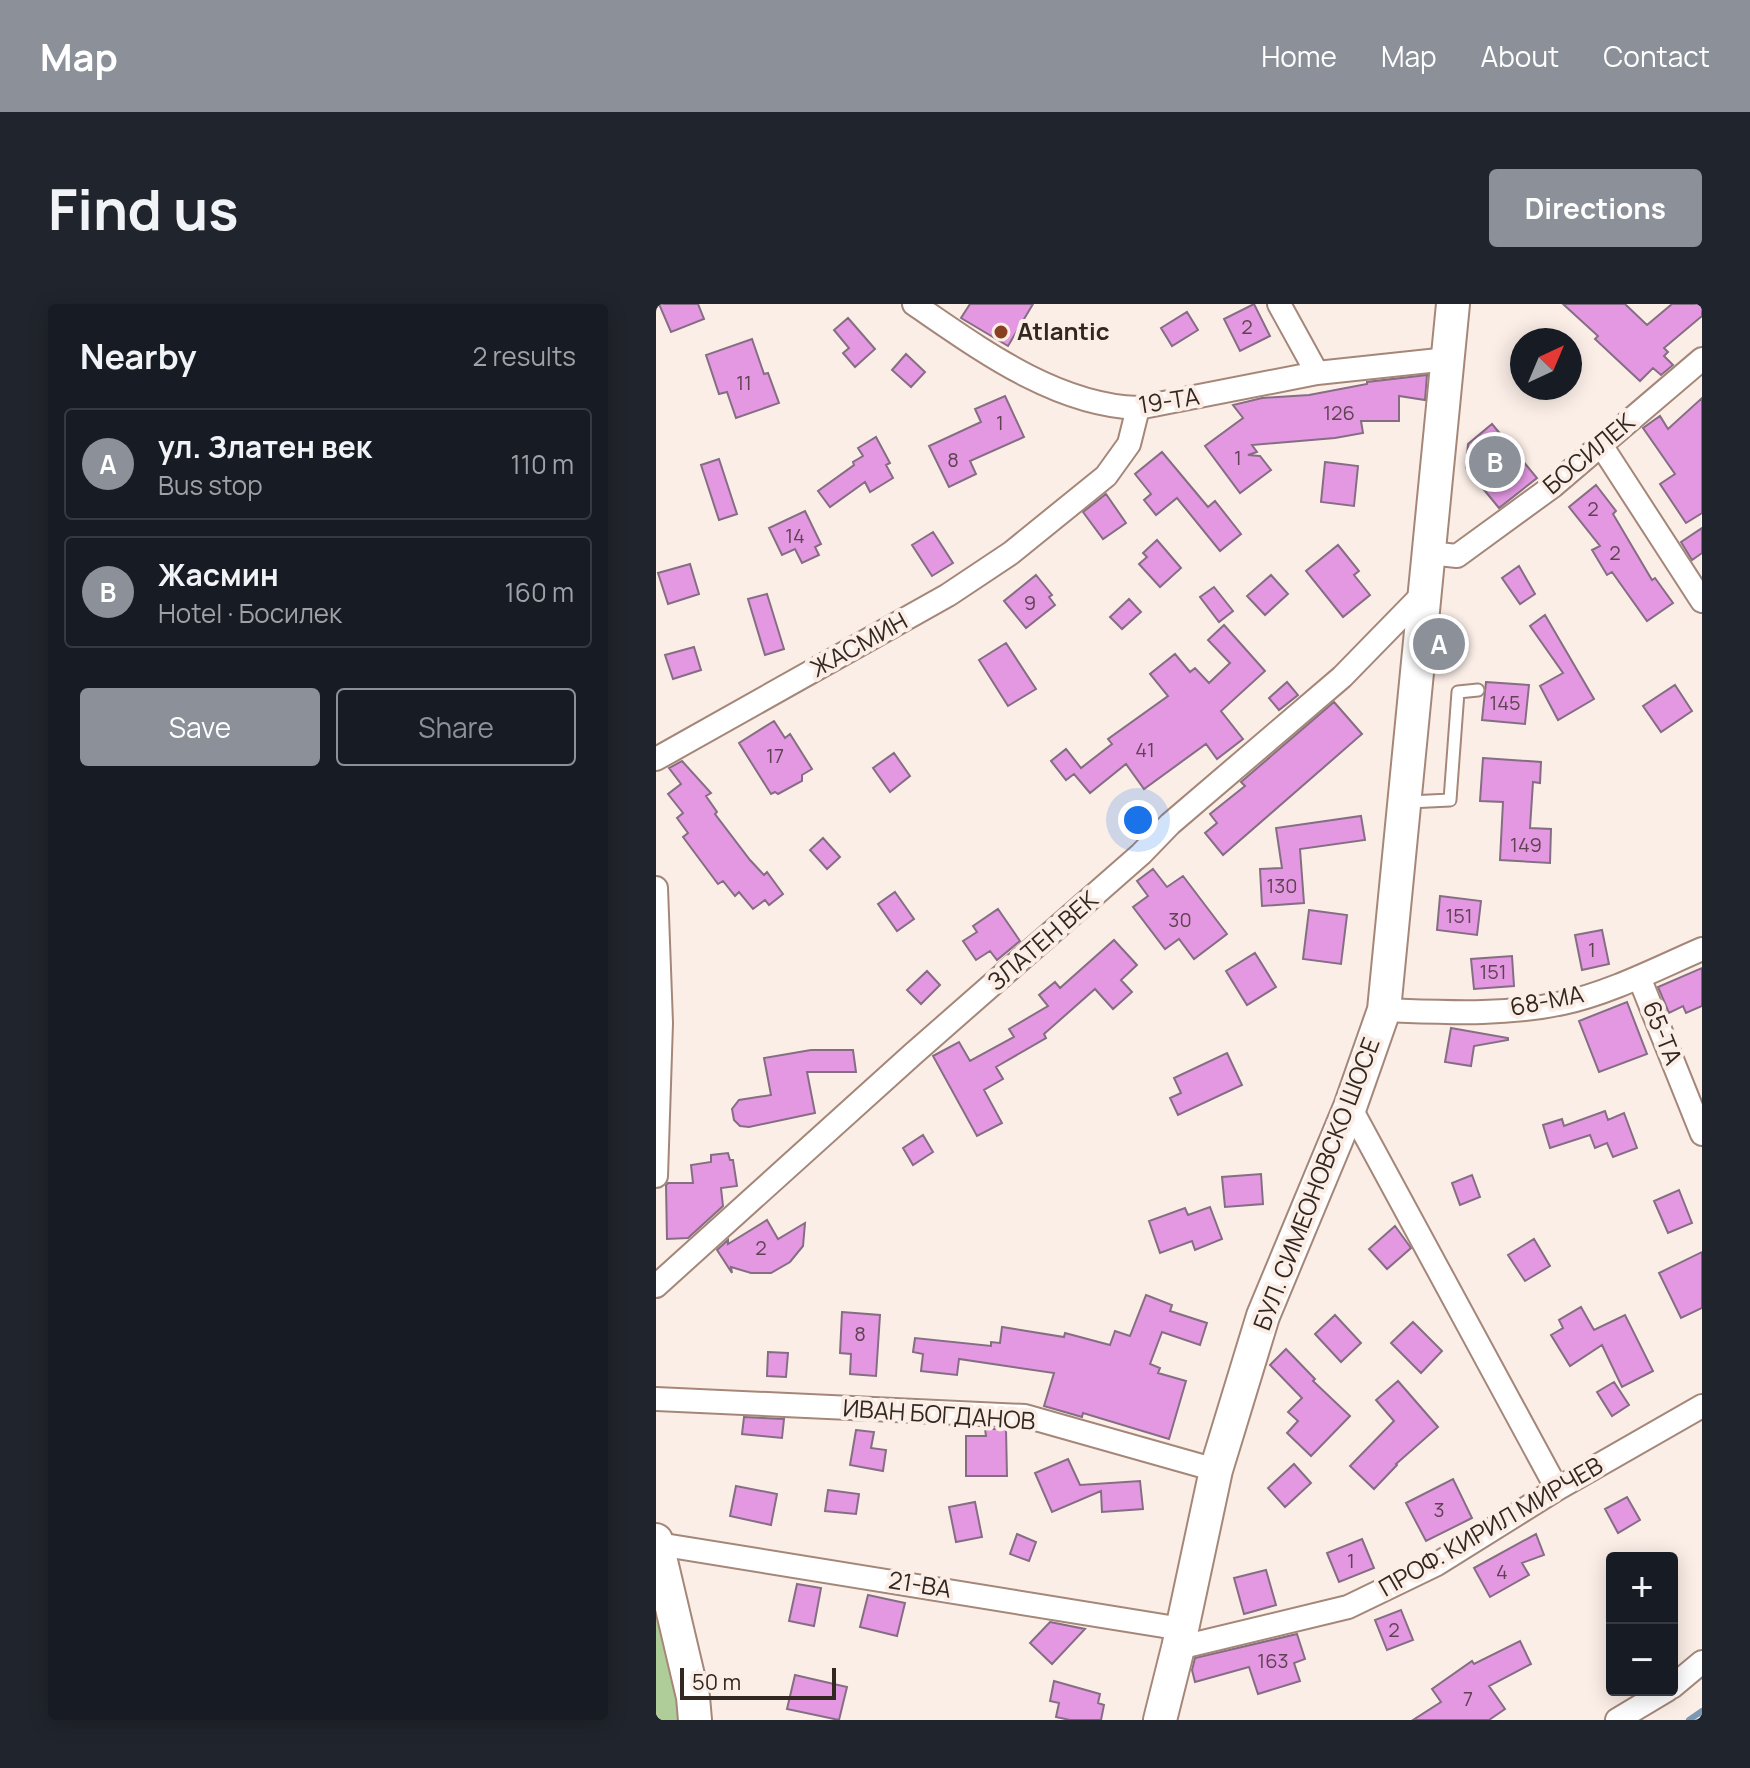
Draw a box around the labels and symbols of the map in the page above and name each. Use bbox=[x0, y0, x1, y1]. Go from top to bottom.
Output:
house number: 2 bbox=[1241, 313, 1253, 340]
place label: Atlantic bbox=[1017, 314, 1110, 347]
marker: Atlantic bbox=[992, 323, 1010, 341]
north arrow bbox=[1510, 328, 1582, 400]
house number: 11 bbox=[736, 369, 752, 396]
street label: 19-ТА bbox=[1136, 378, 1202, 421]
house number: 126 bbox=[1323, 399, 1355, 426]
street label: БОСИЛЕК bbox=[1535, 404, 1641, 501]
house number: 1 bbox=[996, 409, 1004, 436]
pin: B bbox=[1469, 432, 1521, 492]
house number: 1 bbox=[1234, 444, 1242, 471]
house number: 8 bbox=[947, 446, 959, 473]
house number: 2 bbox=[1587, 495, 1599, 522]
house number: 14 bbox=[785, 522, 805, 549]
house number: 2 bbox=[1609, 539, 1621, 566]
house number: 9 bbox=[1024, 589, 1036, 616]
street label: ЖАСМИН bbox=[804, 603, 913, 684]
pin: A bbox=[1413, 614, 1465, 674]
house number: 145 bbox=[1489, 689, 1521, 716]
house number: 41 bbox=[1135, 736, 1155, 763]
house number: 17 bbox=[766, 742, 784, 769]
your location bbox=[1118, 800, 1158, 840]
house number: 149 bbox=[1510, 831, 1542, 858]
house number: 130 bbox=[1266, 872, 1298, 899]
street label: ЗЛАТЕН ВЕК bbox=[980, 882, 1105, 997]
house number: 151 bbox=[1445, 902, 1473, 929]
house number: 30 bbox=[1168, 906, 1192, 933]
house number: 1 bbox=[1588, 936, 1596, 963]
house number: 151 bbox=[1479, 958, 1507, 985]
street label: 68-МА bbox=[1507, 976, 1586, 1023]
street label: 65-ТА bbox=[1636, 996, 1691, 1069]
street label: БУЛ. СИМЕОНОВСКО ШОСЕ bbox=[1245, 1032, 1387, 1334]
house number: 2 bbox=[755, 1234, 767, 1261]
house number: 8 bbox=[854, 1320, 866, 1347]
street label: ИВАН БОГДАНОВ bbox=[842, 1390, 1037, 1437]
street label: ПРОФ. КИРИЛ МИРЧЕВ bbox=[1372, 1448, 1608, 1603]
house number: 3 bbox=[1433, 1496, 1445, 1523]
house number: 1 bbox=[1347, 1547, 1355, 1574]
house number: 4 bbox=[1496, 1558, 1508, 1585]
street label: 21-ВА bbox=[887, 1562, 954, 1605]
house number: 2 bbox=[1388, 1616, 1400, 1643]
house number: 163 bbox=[1257, 1647, 1289, 1674]
scale bar bbox=[680, 1664, 836, 1700]
house number: 7 bbox=[1463, 1685, 1473, 1712]

